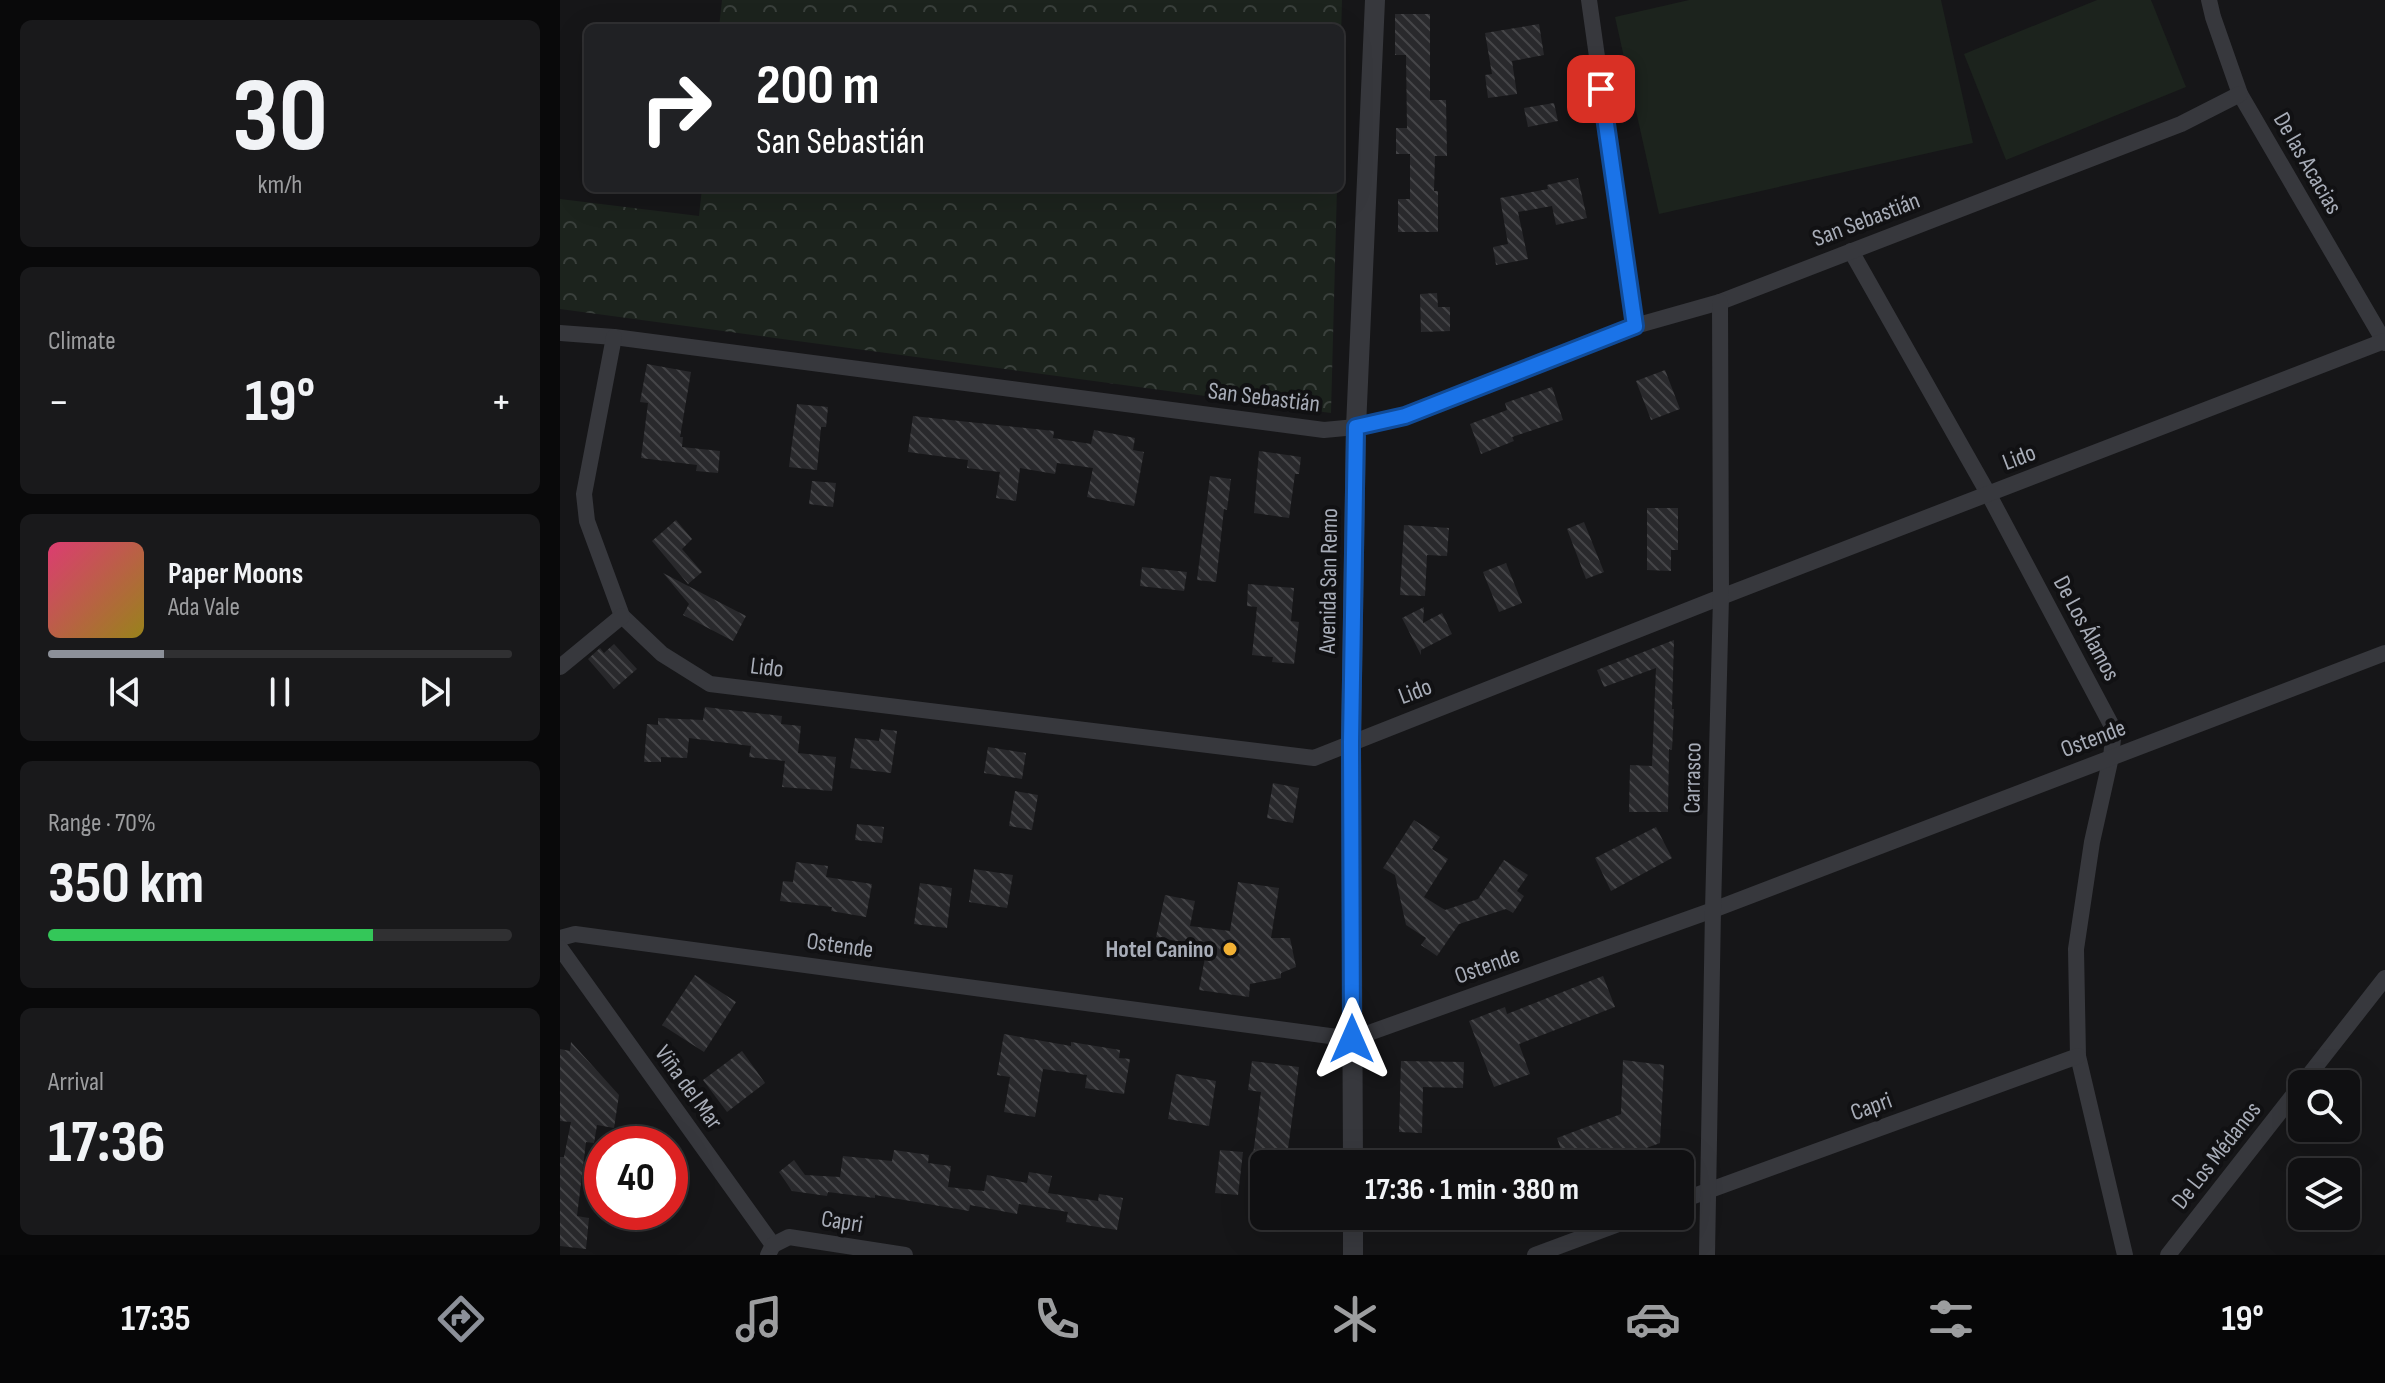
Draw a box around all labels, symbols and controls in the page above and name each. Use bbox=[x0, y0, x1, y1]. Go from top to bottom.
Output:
text: 200 m bbox=[756, 53, 880, 120]
text: 30 bbox=[232, 55, 328, 180]
pin bbox=[1567, 55, 1635, 123]
icon: right bbox=[624, 56, 728, 160]
icon: arrive bbox=[1579, 67, 1623, 111]
street label: De las Acacias bbox=[2267, 107, 2348, 219]
text: San Sebastián bbox=[756, 121, 925, 164]
text: km/h bbox=[258, 170, 302, 201]
street label: San Sebastián bbox=[1808, 186, 1924, 253]
text: Climate bbox=[48, 326, 116, 357]
text: 19° bbox=[245, 366, 315, 438]
text: − bbox=[48, 376, 70, 429]
text: + bbox=[490, 376, 512, 429]
street label: San Sebastián bbox=[1206, 376, 1322, 419]
street label: Lido bbox=[1998, 438, 2040, 477]
street label: Avenida San Remo bbox=[1313, 508, 1344, 655]
text: Paper Moons bbox=[168, 556, 303, 592]
street label: De Los Álamos bbox=[2047, 571, 2126, 686]
text: Ada Vale bbox=[168, 592, 240, 623]
street label: Lido bbox=[749, 651, 785, 684]
icon: previous bbox=[103, 670, 147, 714]
icon: pause bbox=[258, 670, 302, 714]
icon: next bbox=[413, 670, 457, 714]
street label: Lido bbox=[1394, 672, 1436, 711]
street label: Ostende bbox=[2057, 713, 2130, 764]
street label: Carrasco bbox=[1677, 742, 1708, 814]
text: Range · 70% bbox=[48, 808, 156, 839]
text: 350 km bbox=[48, 848, 204, 920]
street label: Ostende bbox=[805, 926, 875, 965]
place label: Hotel Canino bbox=[1105, 935, 1214, 964]
marker: Hotel Canino bbox=[1221, 940, 1239, 958]
street label: Ostende bbox=[1451, 940, 1524, 991]
position arrow bbox=[1310, 997, 1394, 1081]
street label: Viña del Mar bbox=[648, 1040, 729, 1135]
text: Arrival bbox=[48, 1067, 104, 1098]
map controls bbox=[2288, 1070, 2360, 1230]
button: search bbox=[2288, 1070, 2360, 1142]
street label: Capri bbox=[1847, 1086, 1896, 1127]
street label: De Los Médanos bbox=[2165, 1096, 2267, 1215]
text: 17:36 bbox=[48, 1107, 166, 1179]
speed limit sign: 40 bbox=[584, 1126, 688, 1230]
button: layers bbox=[2288, 1158, 2360, 1230]
text: 17:36 · 1 min · 380 m bbox=[1365, 1172, 1579, 1208]
street label: Capri bbox=[819, 1204, 865, 1239]
icon: directions bbox=[433, 1291, 489, 1347]
icon: music bbox=[731, 1291, 787, 1347]
icon: phone bbox=[1029, 1291, 1085, 1347]
icon: climate bbox=[1327, 1291, 1383, 1347]
icon: car bbox=[1625, 1291, 1681, 1347]
icon: filters bbox=[1923, 1291, 1979, 1347]
text: 17:35 bbox=[121, 1298, 190, 1341]
text: 19° bbox=[2221, 1298, 2264, 1341]

